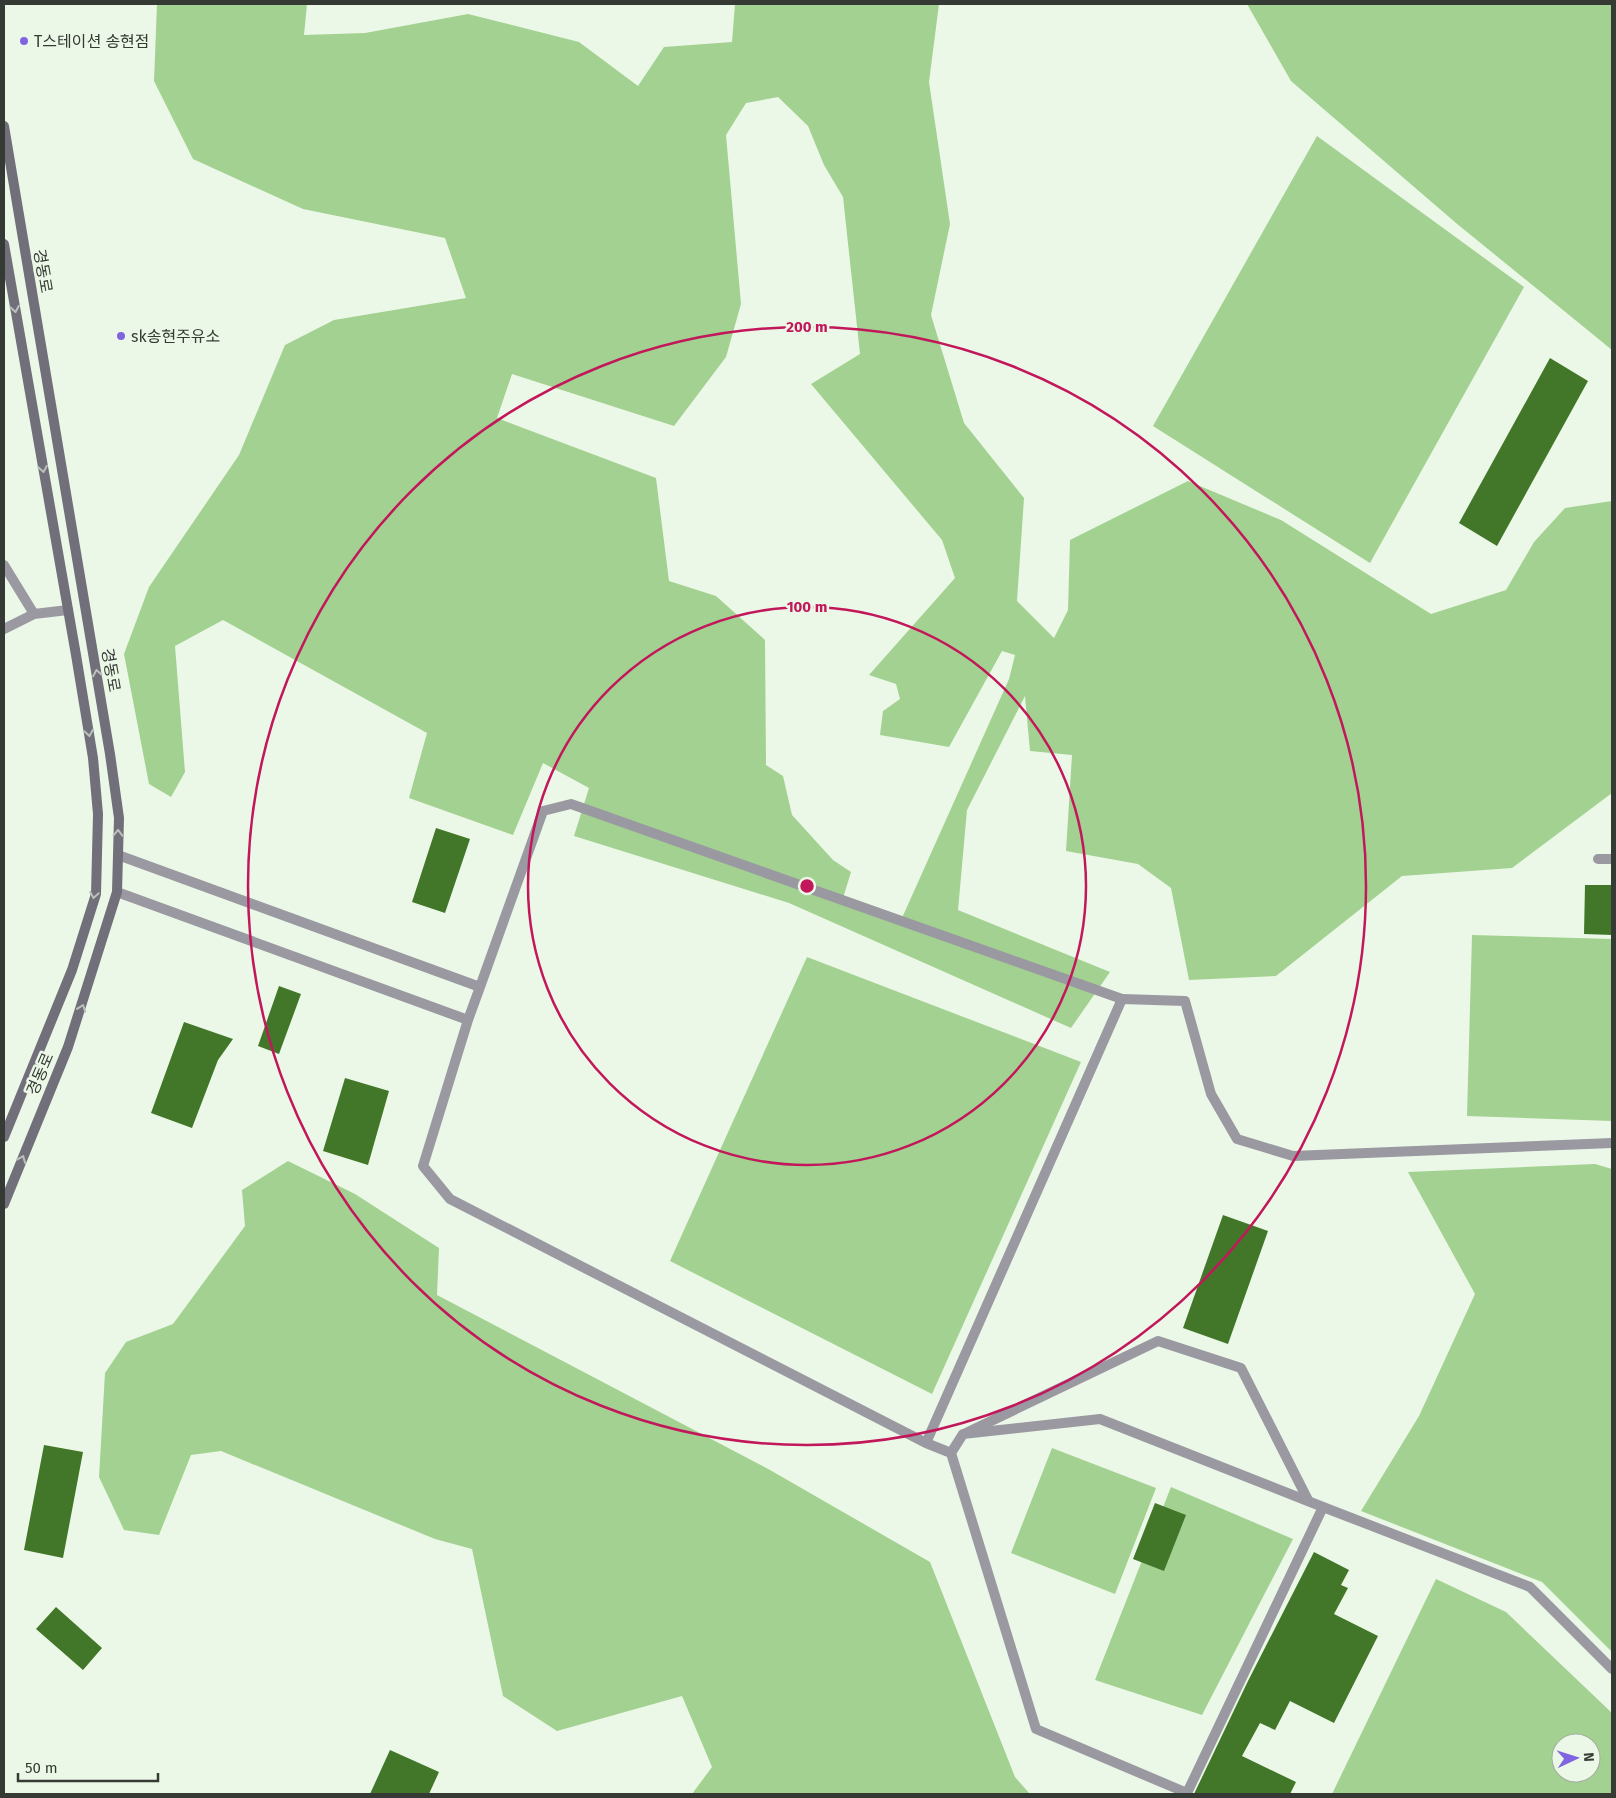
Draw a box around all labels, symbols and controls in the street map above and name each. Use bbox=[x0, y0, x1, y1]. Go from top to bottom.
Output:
place label: T스테이션 송현점 bbox=[34, 32, 150, 51]
marker: T스테이션 송현점 bbox=[18, 35, 30, 47]
street label: 경동로 bbox=[30, 248, 56, 295]
one-way arrow bbox=[10, 305, 20, 314]
text: 200 m bbox=[786, 318, 828, 336]
place label: sk송현주유소 bbox=[131, 327, 220, 346]
marker: sk송현주유소 bbox=[115, 330, 127, 342]
one-way arrow bbox=[38, 465, 48, 474]
text: 100 m bbox=[787, 598, 827, 616]
street label: 경동로 bbox=[98, 647, 124, 694]
one-way arrow bbox=[92, 668, 102, 677]
one-way arrow bbox=[83, 729, 93, 737]
one-way arrow bbox=[113, 829, 124, 837]
centre of rings bbox=[798, 877, 816, 895]
one-way arrow bbox=[90, 890, 100, 899]
one-way arrow bbox=[76, 1004, 86, 1013]
street label: 경동로 bbox=[23, 1050, 57, 1098]
one-way arrow bbox=[16, 1155, 26, 1164]
north arrow bbox=[1551, 1733, 1601, 1783]
scale bar bbox=[18, 1750, 158, 1782]
text: N bbox=[1580, 1752, 1597, 1762]
text: 50 m bbox=[25, 1759, 58, 1777]

